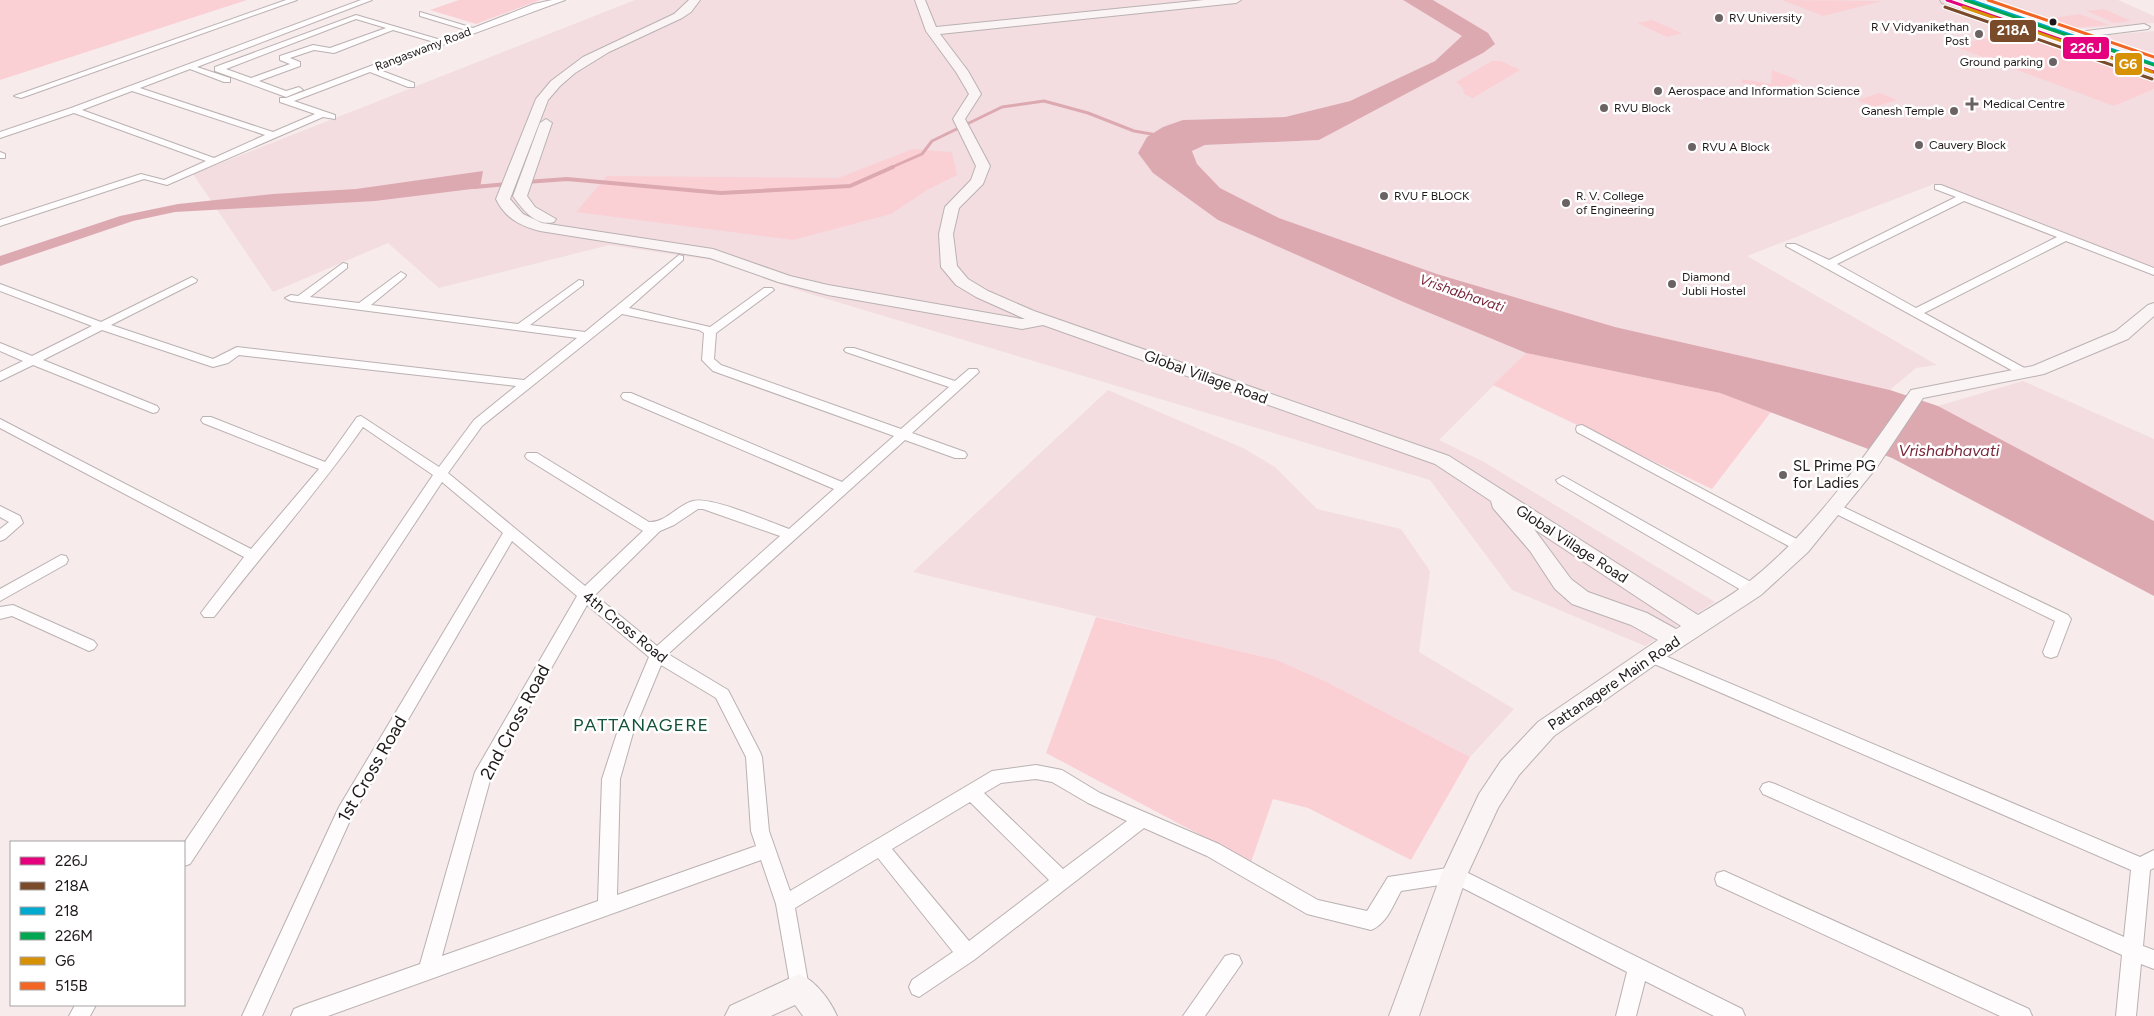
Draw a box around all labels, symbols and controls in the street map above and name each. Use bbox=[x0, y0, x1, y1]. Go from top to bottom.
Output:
place label: RV University bbox=[1729, 11, 1802, 25]
marker: RV University bbox=[1713, 12, 1725, 24]
unlabelled marker bbox=[2048, 17, 2058, 27]
line badge: 218A bbox=[1989, 19, 2037, 43]
place label: R V Vidyanikethan Post bbox=[1871, 20, 1969, 48]
text: 218A bbox=[1997, 22, 2029, 39]
street label: Rangaswamy Road bbox=[373, 24, 473, 74]
marker: R V Vidyanikethan Post bbox=[1973, 28, 1985, 40]
line badge: 226J bbox=[2062, 36, 2110, 60]
text: 226J bbox=[2070, 40, 2102, 57]
line badge: G6 bbox=[2114, 52, 2143, 76]
place label: Ground parking bbox=[1960, 55, 2043, 69]
marker: Ground parking bbox=[2047, 56, 2059, 68]
text: G6 bbox=[2119, 56, 2137, 73]
place label: Aerospace and Information Science bbox=[1668, 84, 1860, 98]
marker: Aerospace and Information Science bbox=[1652, 85, 1664, 97]
marker: Medical Centre bbox=[1965, 97, 1979, 111]
place label: Medical Centre bbox=[1983, 97, 2065, 111]
place label: RVU Block bbox=[1614, 101, 1671, 115]
marker: RVU Block bbox=[1598, 102, 1610, 114]
place label: Ganesh Temple bbox=[1861, 104, 1944, 118]
marker: Ganesh Temple bbox=[1948, 105, 1960, 117]
place label: Cauvery Block bbox=[1929, 138, 2006, 152]
marker: Cauvery Block bbox=[1913, 139, 1925, 151]
place label: RVU A Block bbox=[1702, 140, 1770, 154]
marker: RVU A Block bbox=[1686, 141, 1698, 153]
place label: RVU F BLOCK bbox=[1394, 189, 1470, 203]
place label: R. V. College of Engineering bbox=[1576, 189, 1654, 217]
marker: RVU F BLOCK bbox=[1378, 190, 1390, 202]
marker: R. V. College of Engineering bbox=[1560, 197, 1572, 209]
place label: Diamond Jubli Hostel bbox=[1682, 270, 1746, 298]
water label: Vrishabhavati bbox=[1417, 271, 1507, 316]
marker: Diamond Jubli Hostel bbox=[1666, 278, 1678, 290]
street label: Global Village Road bbox=[1142, 346, 1270, 408]
water label: Vrishabhavati bbox=[1898, 441, 2000, 460]
place label: SL Prime PG for Ladies bbox=[1793, 457, 1876, 492]
marker: SL Prime PG for Ladies bbox=[1777, 469, 1789, 481]
street label: Global Village Road bbox=[1512, 501, 1632, 587]
street label: 4th Cross Road bbox=[579, 587, 671, 667]
street label: Pattanagere Main Road bbox=[1544, 632, 1684, 734]
street label: 2nd Cross Road bbox=[475, 661, 555, 783]
street label: 1st Cross Road bbox=[333, 712, 411, 826]
district label: PATTANAGERE bbox=[573, 714, 709, 736]
legend bbox=[10, 841, 185, 1006]
text: 226J bbox=[55, 852, 88, 870]
text: 218A bbox=[55, 877, 89, 895]
text: 218 bbox=[55, 902, 79, 920]
text: 226M bbox=[55, 927, 93, 945]
text: G6 bbox=[55, 952, 75, 970]
text: 515B bbox=[55, 977, 88, 995]

